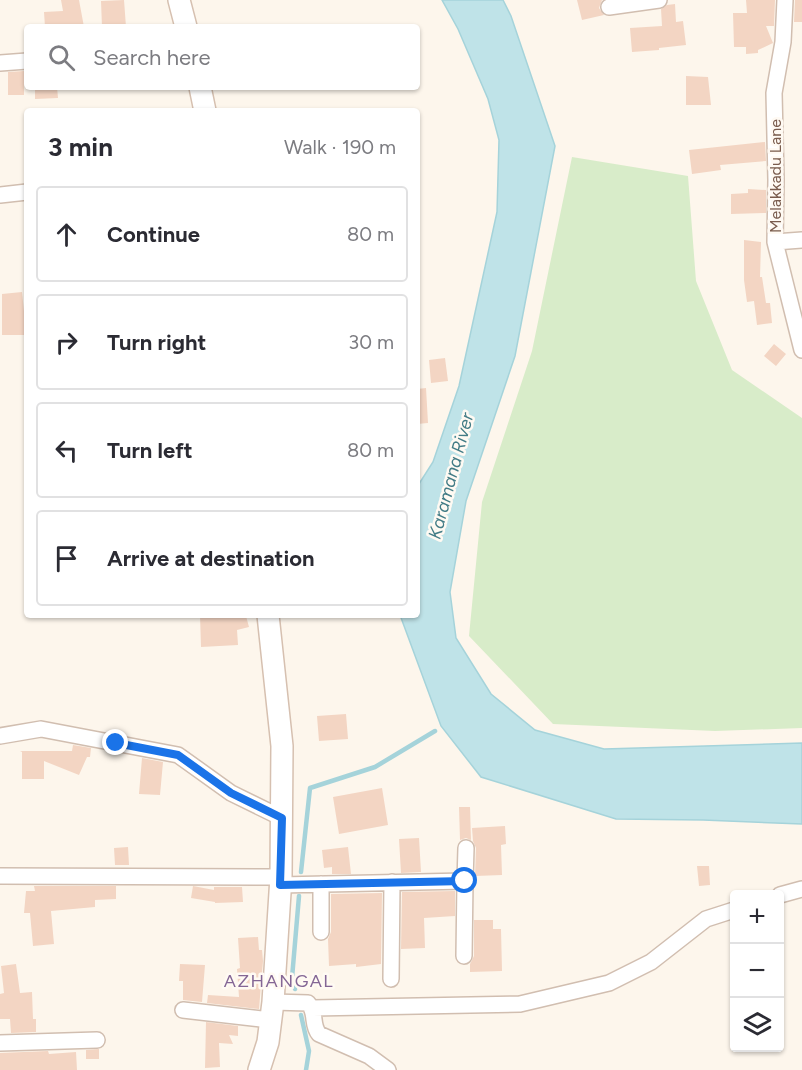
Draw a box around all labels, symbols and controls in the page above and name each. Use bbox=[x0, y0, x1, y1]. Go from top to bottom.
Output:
search box bbox=[24, 24, 420, 90]
icon: search bbox=[45, 41, 78, 74]
text: Search here bbox=[93, 44, 211, 71]
street label: Melakkadu Lane bbox=[766, 119, 785, 233]
text: 3 min bbox=[48, 131, 113, 163]
text: Walk · 190 m bbox=[284, 135, 396, 159]
icon: ahead bbox=[50, 218, 83, 251]
text: Continue bbox=[107, 221, 200, 248]
text: 80 m bbox=[347, 222, 394, 246]
icon: right bbox=[50, 326, 83, 359]
text: Turn right bbox=[107, 329, 206, 356]
text: 30 m bbox=[348, 330, 394, 354]
water label: Karamana River bbox=[424, 410, 479, 541]
icon: left bbox=[50, 434, 83, 467]
text: Turn left bbox=[107, 437, 193, 464]
text: 80 m bbox=[347, 438, 394, 462]
icon: arrive bbox=[50, 542, 83, 575]
text: Arrive at destination bbox=[107, 545, 315, 572]
route end bbox=[102, 729, 128, 755]
route start bbox=[451, 867, 477, 893]
map controls bbox=[730, 890, 784, 1052]
button: + bbox=[730, 890, 784, 944]
button: − bbox=[730, 944, 784, 998]
district label: AZHANGAL bbox=[224, 970, 334, 992]
button: layers bbox=[730, 998, 784, 1052]

